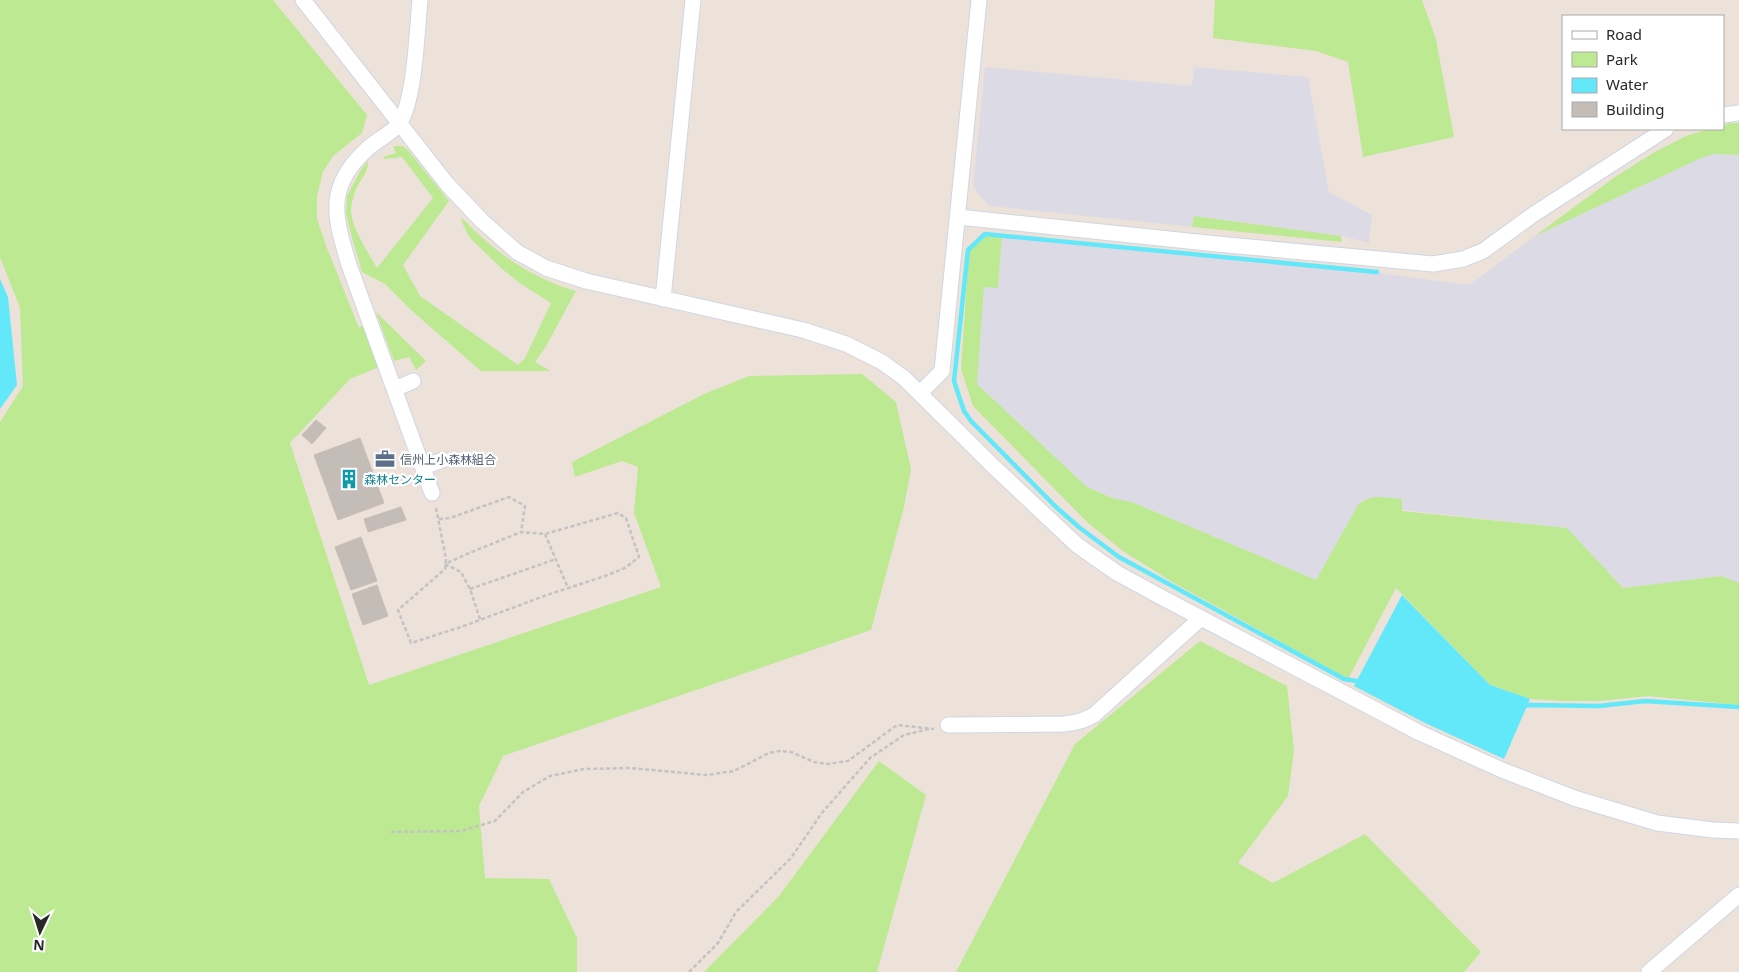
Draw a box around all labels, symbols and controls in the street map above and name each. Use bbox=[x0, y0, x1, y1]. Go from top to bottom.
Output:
legend bbox=[1562, 15, 1724, 130]
text: Road bbox=[1606, 24, 1642, 44]
text: Park bbox=[1606, 49, 1638, 69]
text: Water bbox=[1606, 74, 1648, 94]
text: Building bbox=[1606, 99, 1664, 119]
office icon: 信州上小森林組合 bbox=[374, 448, 396, 470]
place label: 信州上小森林組合 bbox=[400, 451, 496, 468]
building icon: 森林センター bbox=[338, 468, 360, 490]
place label: 森林センター bbox=[364, 471, 436, 488]
north arrow bbox=[15, 907, 65, 957]
text: N bbox=[33, 936, 45, 955]

